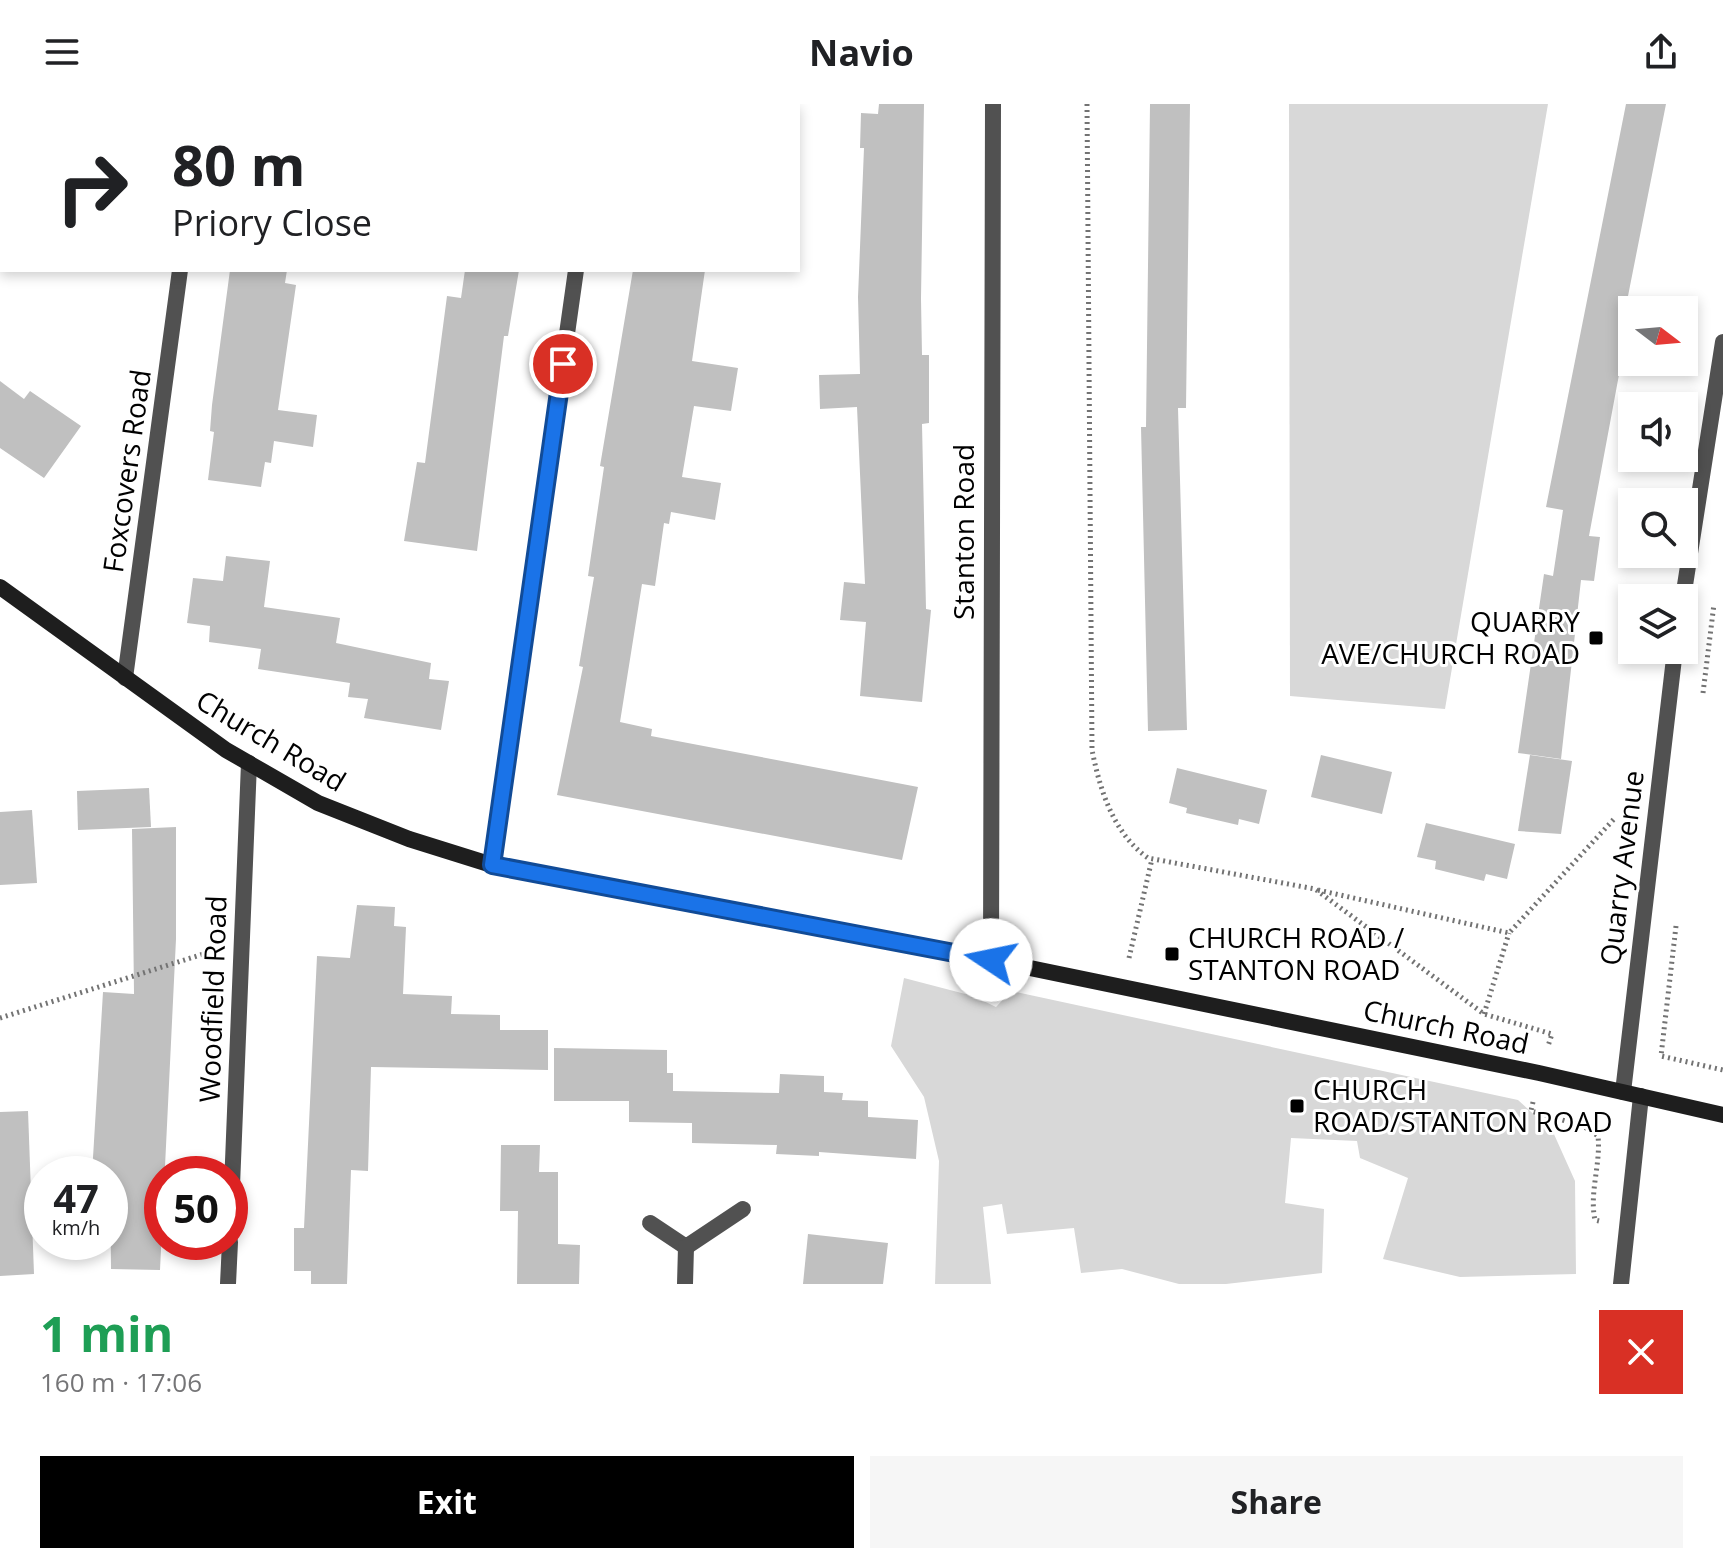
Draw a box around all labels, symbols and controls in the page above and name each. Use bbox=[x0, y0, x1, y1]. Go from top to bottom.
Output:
text: Navio bbox=[809, 28, 914, 77]
icon: menu bbox=[40, 30, 84, 74]
icon: share bbox=[1639, 30, 1683, 74]
text: 80 m bbox=[172, 126, 306, 202]
icon: right bbox=[40, 136, 144, 240]
text: Priory Close bbox=[172, 198, 372, 247]
north arrow bbox=[1618, 296, 1698, 376]
map controls bbox=[1618, 296, 1698, 664]
pin bbox=[529, 330, 597, 398]
icon: arrive bbox=[541, 342, 585, 386]
street label: Foxcovers Road bbox=[93, 367, 159, 575]
button: sound bbox=[1618, 392, 1698, 472]
street label: Stanton Road bbox=[944, 444, 982, 620]
button: search bbox=[1618, 488, 1698, 568]
button: layers bbox=[1618, 584, 1698, 664]
place label: QUARRY AVE/CHURCH ROAD bbox=[1321, 602, 1580, 672]
marker: QUARRY AVE/CHURCH ROAD bbox=[1587, 629, 1605, 647]
street label: Church Road bbox=[190, 681, 353, 800]
street label: Quarry Avenue bbox=[1590, 768, 1652, 968]
street label: Woodfield Road bbox=[189, 895, 235, 1103]
position arrow bbox=[949, 918, 1033, 1002]
place label: CHURCH ROAD / STANTON ROAD bbox=[1188, 918, 1404, 988]
marker: CHURCH ROAD / STANTON ROAD bbox=[1163, 945, 1181, 963]
street label: Church Road bbox=[1360, 990, 1532, 1062]
place label: CHURCH ROAD/STANTON ROAD bbox=[1313, 1070, 1613, 1140]
marker: CHURCH ROAD/STANTON ROAD bbox=[1288, 1097, 1306, 1115]
speed limit sign: 50 bbox=[144, 1156, 248, 1260]
text: 47 bbox=[53, 1170, 99, 1225]
text: km/h bbox=[52, 1214, 100, 1241]
text: 1 min bbox=[40, 1301, 173, 1366]
button: close bbox=[1599, 1310, 1683, 1394]
text: 160 m · 17:06 bbox=[40, 1364, 202, 1400]
button: Exit bbox=[40, 1456, 854, 1548]
button: Share bbox=[870, 1456, 1683, 1548]

